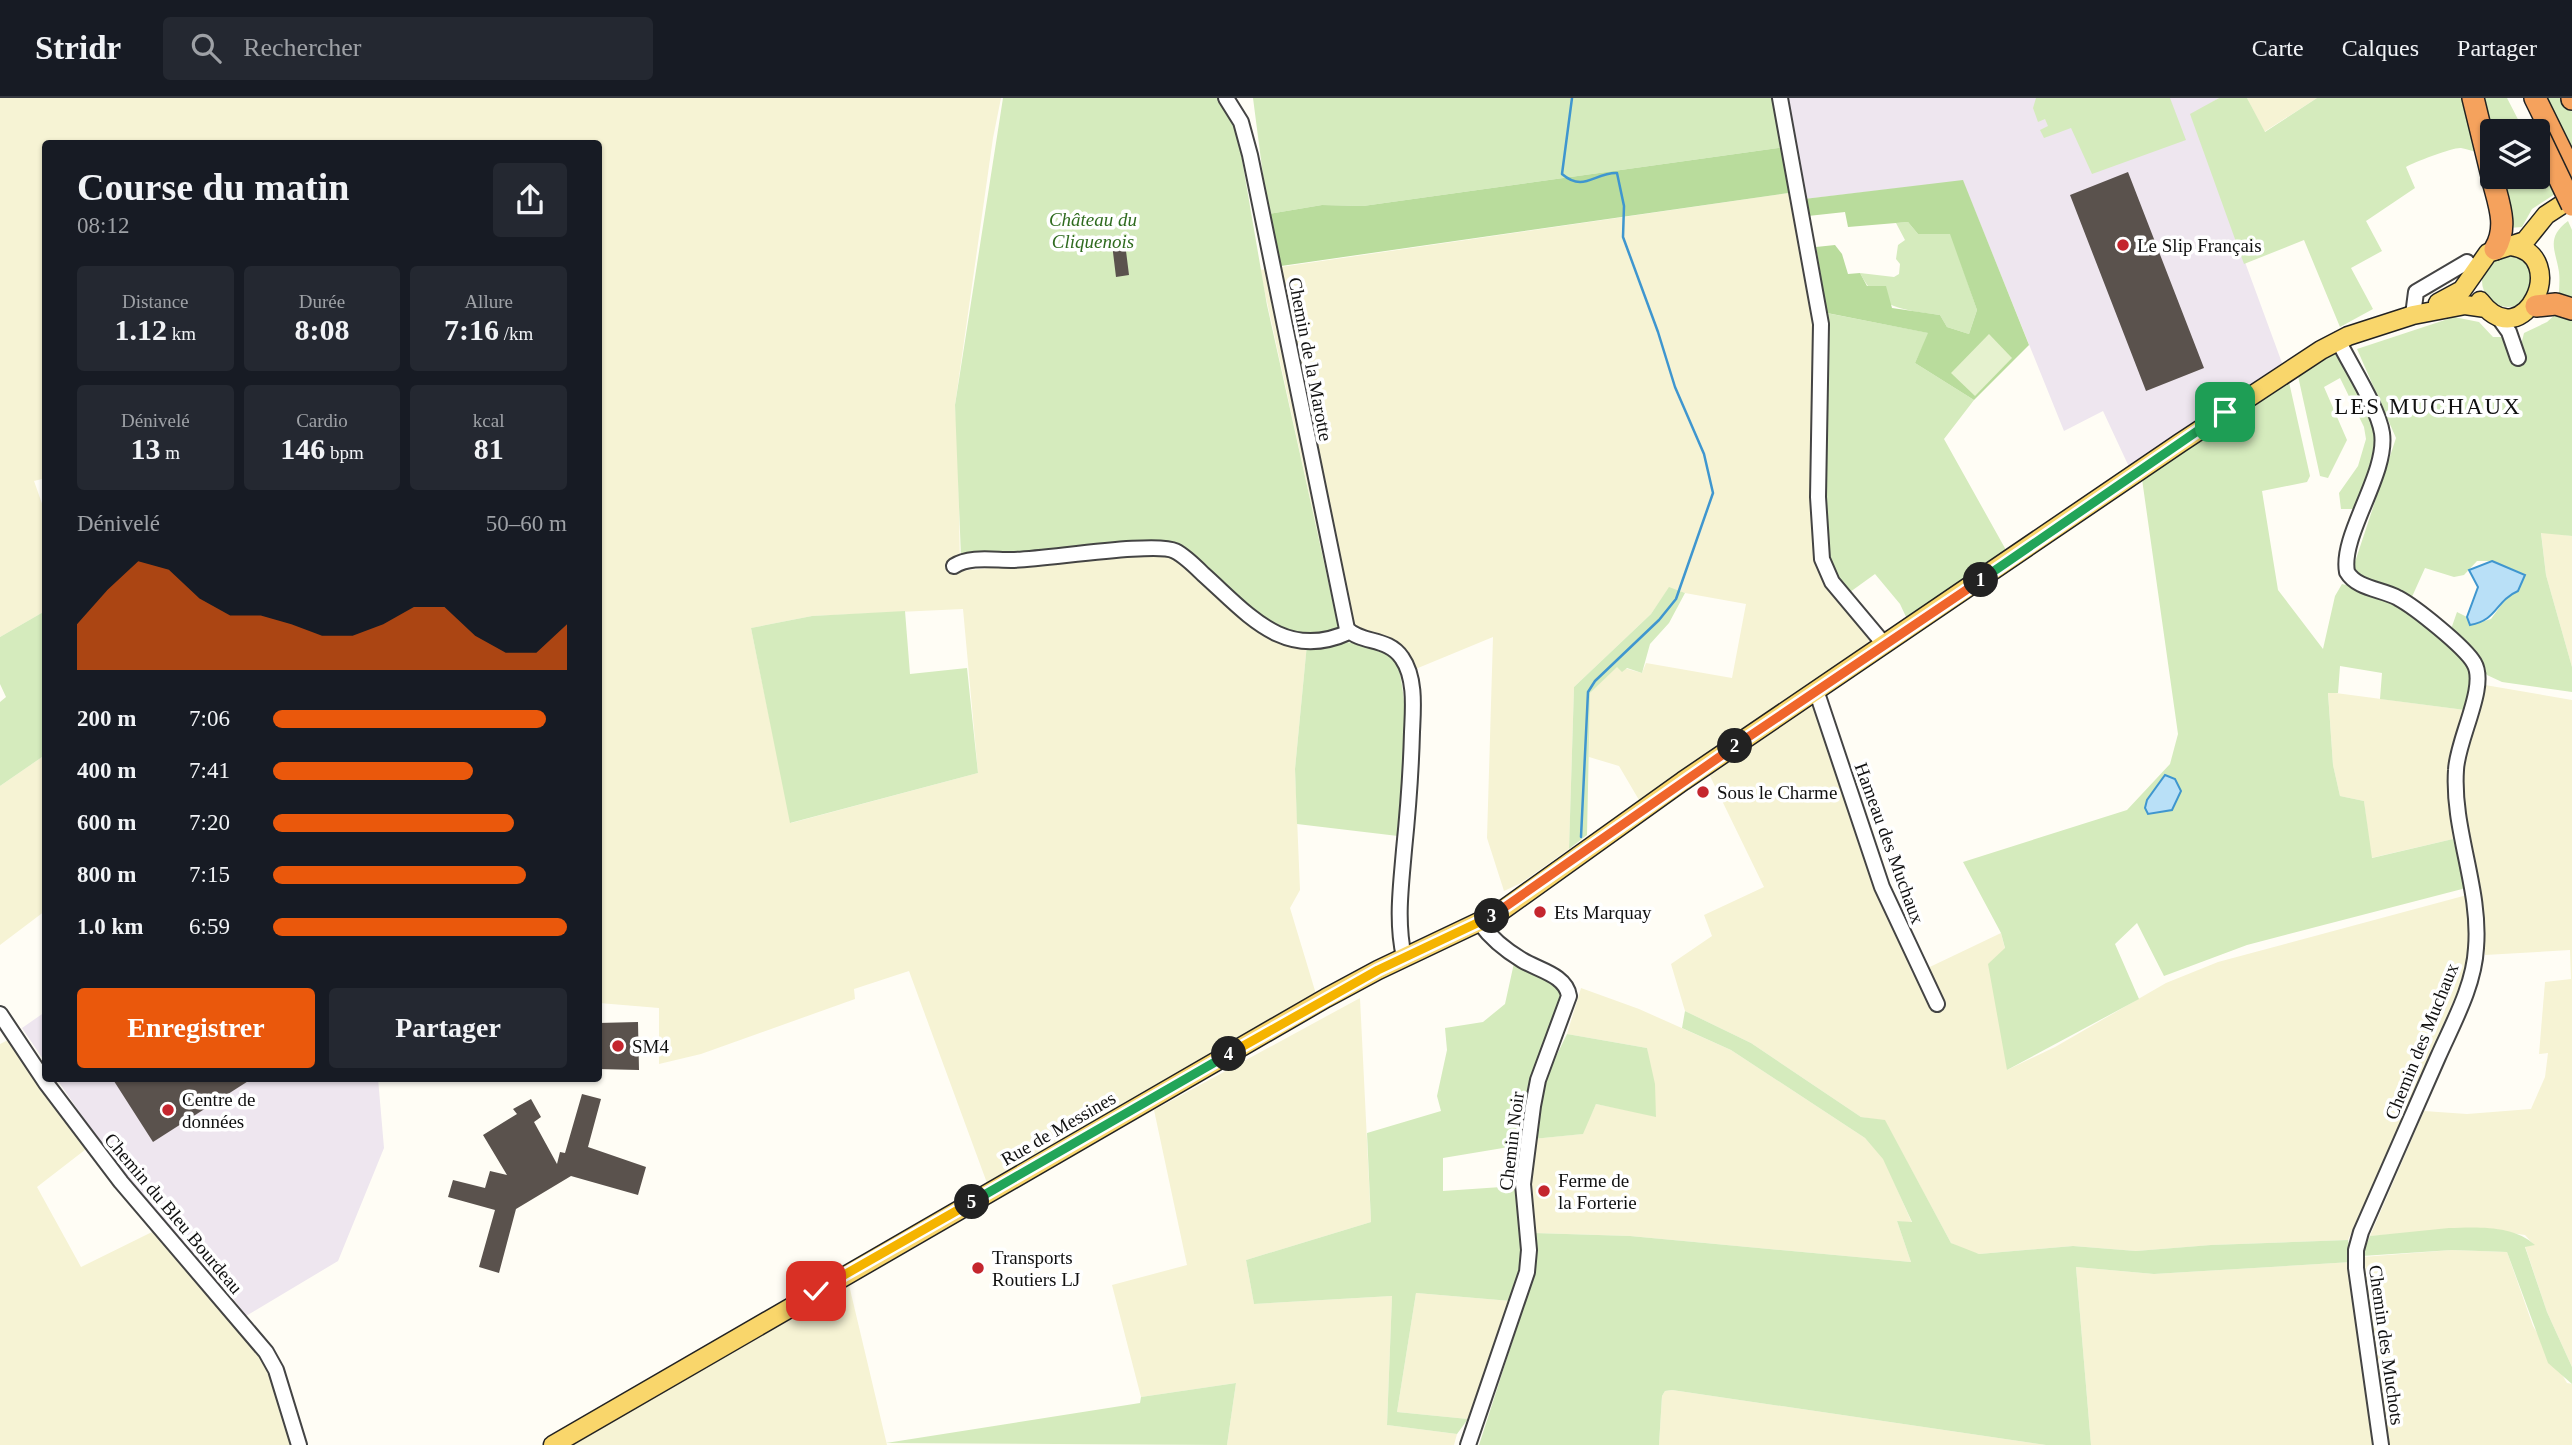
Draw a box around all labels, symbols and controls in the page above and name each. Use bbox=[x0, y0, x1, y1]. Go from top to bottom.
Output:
search box bbox=[163, 17, 653, 80]
icon: search bbox=[187, 29, 225, 67]
text: Stridr bbox=[35, 30, 121, 66]
text: Rechercher bbox=[243, 33, 362, 62]
text: Carte bbox=[2252, 35, 2304, 61]
text: Calques bbox=[2342, 35, 2419, 61]
text: Partager bbox=[2457, 35, 2537, 61]
map controls bbox=[2480, 119, 2550, 189]
button: layers bbox=[2480, 119, 2550, 189]
button: share bbox=[493, 163, 567, 237]
text: Course du matin bbox=[77, 166, 349, 208]
park label: Château du Cliquenois bbox=[1049, 209, 1137, 252]
text: 08:12 bbox=[77, 213, 129, 238]
place label: Le Slip Français bbox=[2137, 235, 2262, 256]
marker: Le Slip Français bbox=[2115, 237, 2131, 253]
street label: Chemin de la Marotte bbox=[1284, 276, 1337, 443]
text: Distance bbox=[122, 291, 189, 312]
text: Durée bbox=[299, 291, 345, 312]
text: Allure bbox=[464, 291, 513, 312]
text: 1.12 bbox=[115, 313, 167, 346]
text: 8:08 bbox=[294, 313, 349, 346]
text: 7:16 bbox=[444, 313, 499, 346]
text: km bbox=[167, 323, 196, 344]
text: /km bbox=[499, 323, 533, 344]
pin bbox=[2195, 382, 2255, 442]
icon: arrive bbox=[2206, 393, 2244, 431]
district label: LES MUCHAUX bbox=[2334, 394, 2522, 419]
text: Dénivelé bbox=[121, 410, 190, 431]
text: Cardio bbox=[296, 410, 348, 431]
text: kcal bbox=[473, 410, 504, 431]
text: 13 bbox=[131, 432, 161, 465]
text: 146 bbox=[280, 432, 325, 465]
text: 81 bbox=[474, 432, 504, 465]
text: m bbox=[161, 442, 180, 463]
text: bpm bbox=[325, 442, 364, 463]
text: Dénivelé bbox=[77, 511, 160, 536]
text: 50–60 m bbox=[486, 511, 567, 536]
pin: 1 bbox=[1964, 562, 1998, 598]
text: 1 bbox=[1976, 569, 1985, 590]
text: 200 m bbox=[77, 706, 136, 731]
text: 7:06 bbox=[189, 706, 230, 731]
pin: 2 bbox=[1718, 728, 1752, 764]
text: 2 bbox=[1730, 735, 1739, 756]
text: 400 m bbox=[77, 758, 136, 783]
text: 7:41 bbox=[189, 758, 230, 783]
street label: Hameau des Muchaux bbox=[1851, 760, 1929, 927]
place label: Sous le Charme bbox=[1717, 782, 1837, 803]
marker: Sous le Charme bbox=[1695, 784, 1711, 800]
text: 600 m bbox=[77, 810, 136, 835]
text: 7:20 bbox=[189, 810, 230, 835]
text: 800 m bbox=[77, 862, 136, 887]
text: 7:15 bbox=[189, 862, 230, 887]
pin: 3 bbox=[1474, 898, 1510, 934]
place label: Ets Marquay bbox=[1554, 902, 1652, 923]
marker: Ets Marquay bbox=[1532, 904, 1548, 920]
text: 3 bbox=[1487, 905, 1496, 926]
text: 1.0 km bbox=[77, 914, 143, 939]
text: 6:59 bbox=[189, 914, 230, 939]
street label: Chemin des Muchaux bbox=[2380, 959, 2463, 1122]
button: Enregistrer bbox=[77, 988, 315, 1068]
button: Partager bbox=[329, 988, 567, 1068]
place label: SM4 bbox=[632, 1036, 669, 1057]
pin: 4 bbox=[1212, 1037, 1246, 1072]
marker: SM4 bbox=[610, 1038, 626, 1054]
text: 4 bbox=[1224, 1043, 1233, 1064]
street label: Rue de Messines bbox=[997, 1087, 1119, 1170]
place label: Centre de données bbox=[182, 1089, 255, 1132]
street label: Chemin Noir bbox=[1495, 1090, 1528, 1192]
marker: Centre de données bbox=[160, 1102, 176, 1118]
street label: Chemin du Bleu Bourdeau bbox=[100, 1129, 247, 1298]
place label: Ferme de la Forterie bbox=[1558, 1170, 1637, 1213]
marker: Ferme de la Forterie bbox=[1536, 1183, 1552, 1199]
pin: 5 bbox=[954, 1184, 990, 1220]
text: 5 bbox=[967, 1191, 976, 1212]
place label: Transports Routiers LJ bbox=[992, 1247, 1080, 1290]
marker: Transports Routiers LJ bbox=[970, 1260, 986, 1276]
pin bbox=[786, 1261, 846, 1321]
street label: Chemin des Muchots bbox=[2365, 1264, 2408, 1426]
icon: check bbox=[797, 1272, 835, 1310]

